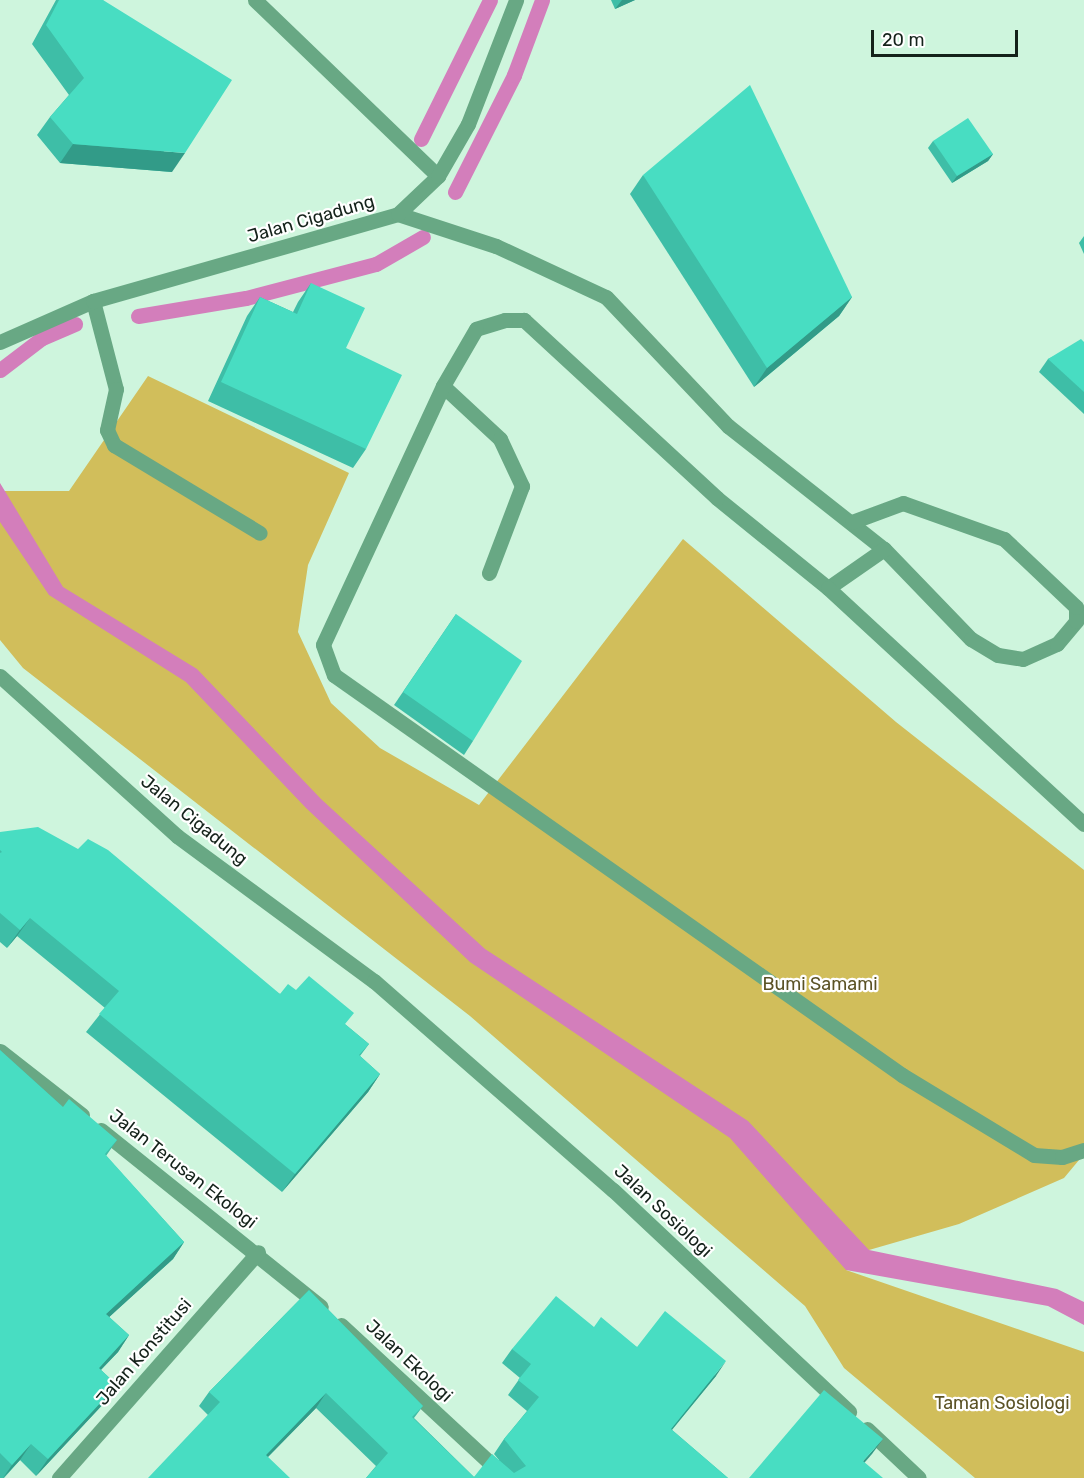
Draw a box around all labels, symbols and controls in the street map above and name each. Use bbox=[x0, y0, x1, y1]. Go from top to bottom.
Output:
scale bar bbox=[874, 18, 1021, 56]
text: 20 m bbox=[882, 29, 924, 51]
street label: Jalan Cigadung bbox=[245, 191, 377, 247]
street label: Jalan Cigadung bbox=[136, 770, 252, 870]
park label: Bumi Samami bbox=[762, 973, 878, 995]
street label: Jalan Terusan Ekologi bbox=[105, 1105, 261, 1233]
street label: Jalan Sosiologi bbox=[610, 1160, 716, 1262]
street label: Jalan Konstitusi bbox=[92, 1294, 196, 1410]
street label: Jalan Ekologi bbox=[361, 1315, 457, 1407]
park label: Taman Sosiologi bbox=[934, 1392, 1070, 1414]

